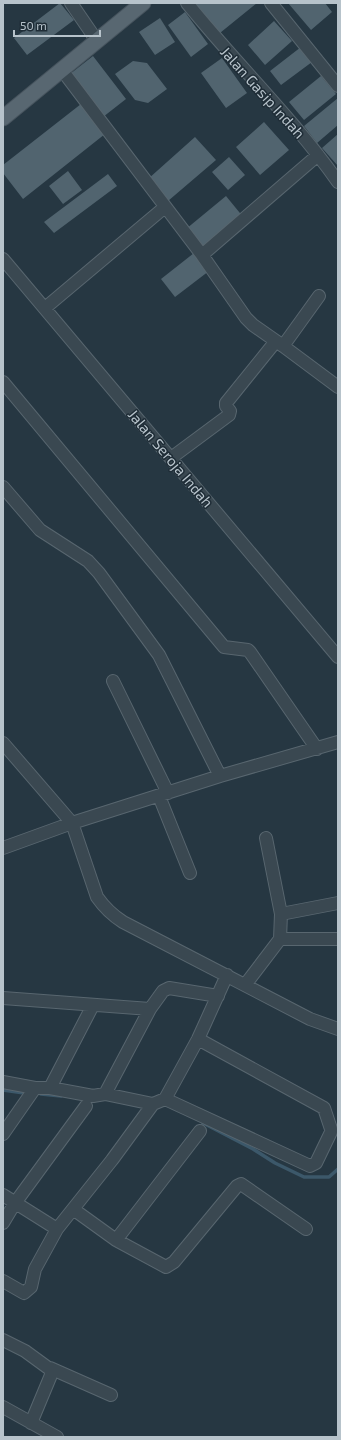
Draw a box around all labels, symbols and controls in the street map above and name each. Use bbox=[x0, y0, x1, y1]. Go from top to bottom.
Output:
scale bar bbox=[14, 12, 100, 38]
text: 50 m bbox=[20, 18, 47, 32]
street label: Jalan Gasip Indah bbox=[217, 42, 309, 142]
street label: Jalan Seroja Indah bbox=[124, 405, 217, 511]

